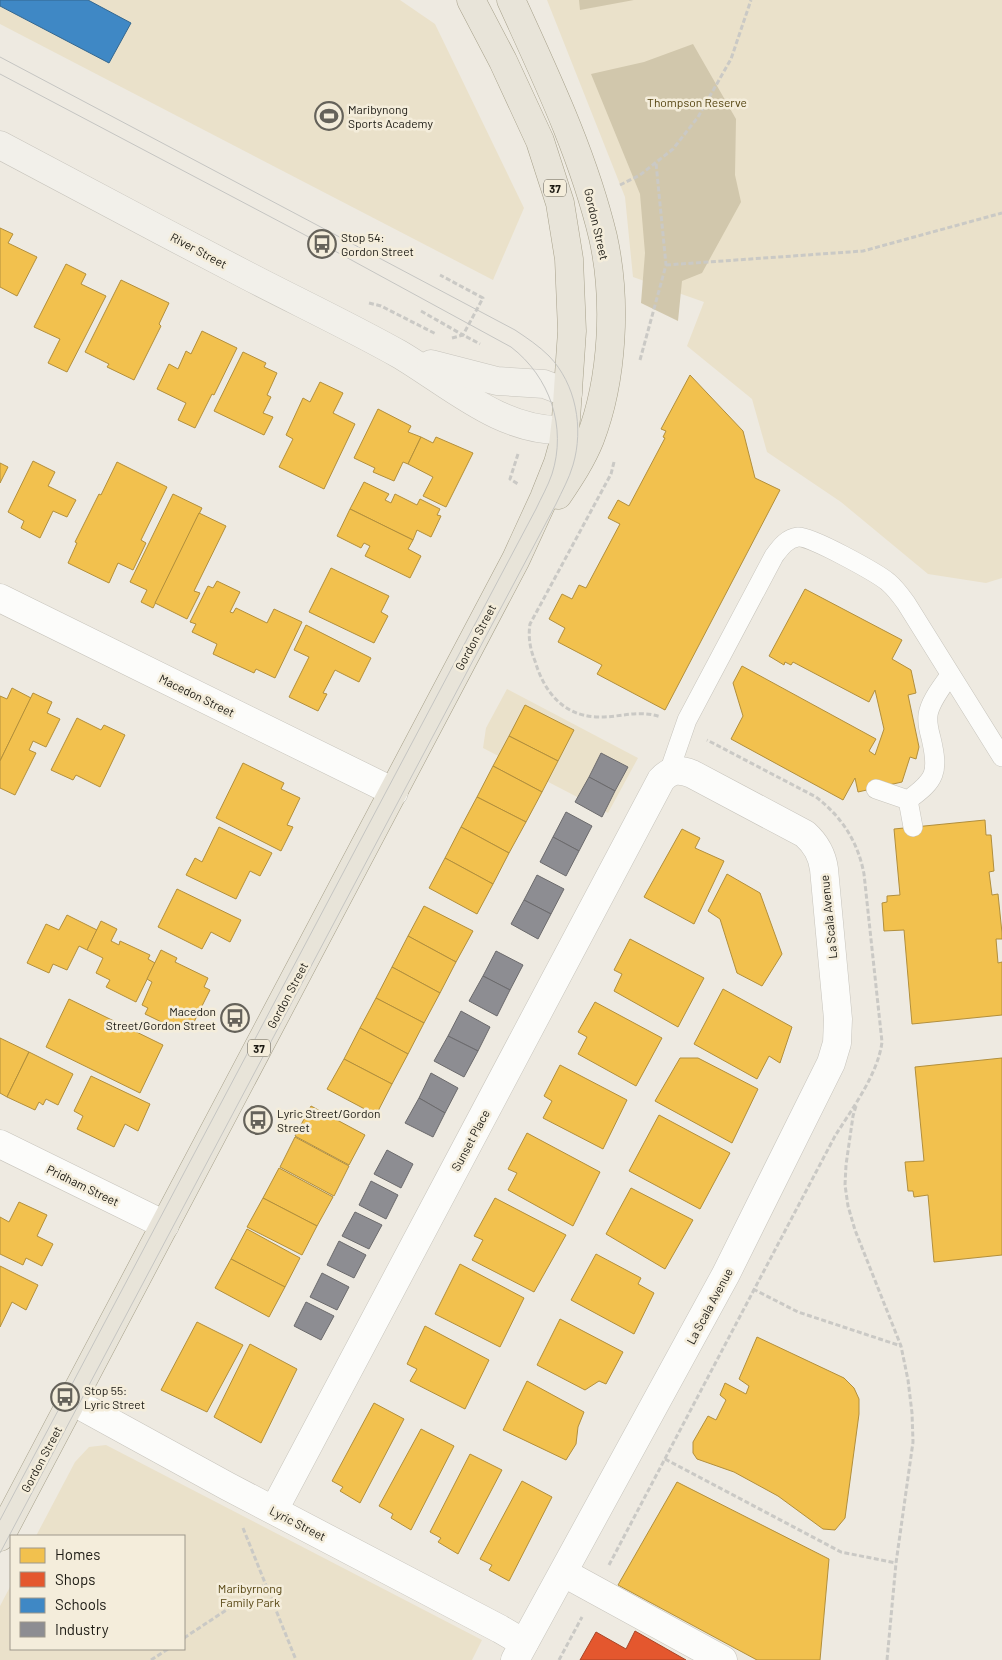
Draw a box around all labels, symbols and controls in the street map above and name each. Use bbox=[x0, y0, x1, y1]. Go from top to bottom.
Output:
park label: Thompson Reserve bbox=[647, 95, 747, 109]
sports icon: Maribynong Sports Academy bbox=[314, 101, 344, 131]
place label: Maribynong Sports Academy bbox=[348, 102, 433, 130]
road number: 37 bbox=[544, 180, 566, 197]
street label: Gordon Street bbox=[582, 187, 612, 261]
street label: River Street bbox=[168, 229, 230, 271]
bus stop icon: Stop 54: Gordon Street bbox=[307, 229, 337, 259]
place label: Stop 54: Gordon Street bbox=[341, 230, 414, 258]
street label: Gordon Street bbox=[452, 602, 498, 672]
street label: Macedon Street bbox=[157, 671, 237, 719]
street label: La Scala Avenue bbox=[817, 874, 839, 960]
street label: Gordon Street bbox=[264, 960, 310, 1030]
bus stop icon: Macedon Street/Gordon Street bbox=[220, 1003, 250, 1033]
place label: Macedon Street/Gordon Street bbox=[106, 1004, 216, 1032]
road number: 37 bbox=[248, 1040, 270, 1056]
bus stop icon: Lyric Street/Gordon Street bbox=[243, 1105, 273, 1135]
place label: Lyric Street/Gordon Street bbox=[277, 1106, 380, 1134]
street label: Sunset Place bbox=[448, 1107, 492, 1173]
street label: Pridham Street bbox=[45, 1161, 121, 1209]
street label: La Scala Avenue bbox=[683, 1266, 735, 1346]
bus stop icon: Stop 55: Lyric Street bbox=[50, 1382, 80, 1412]
place label: Stop 55: Lyric Street bbox=[84, 1383, 145, 1411]
street label: Gordon Street bbox=[18, 1424, 64, 1494]
street label: Lyric Street bbox=[268, 1503, 328, 1543]
legend bbox=[10, 1535, 185, 1650]
text: Homes bbox=[55, 1545, 100, 1563]
text: Shops bbox=[55, 1570, 95, 1588]
park label: Maribyrnong Family Park bbox=[218, 1581, 282, 1609]
text: Schools bbox=[55, 1595, 107, 1613]
text: Industry bbox=[55, 1620, 109, 1638]

